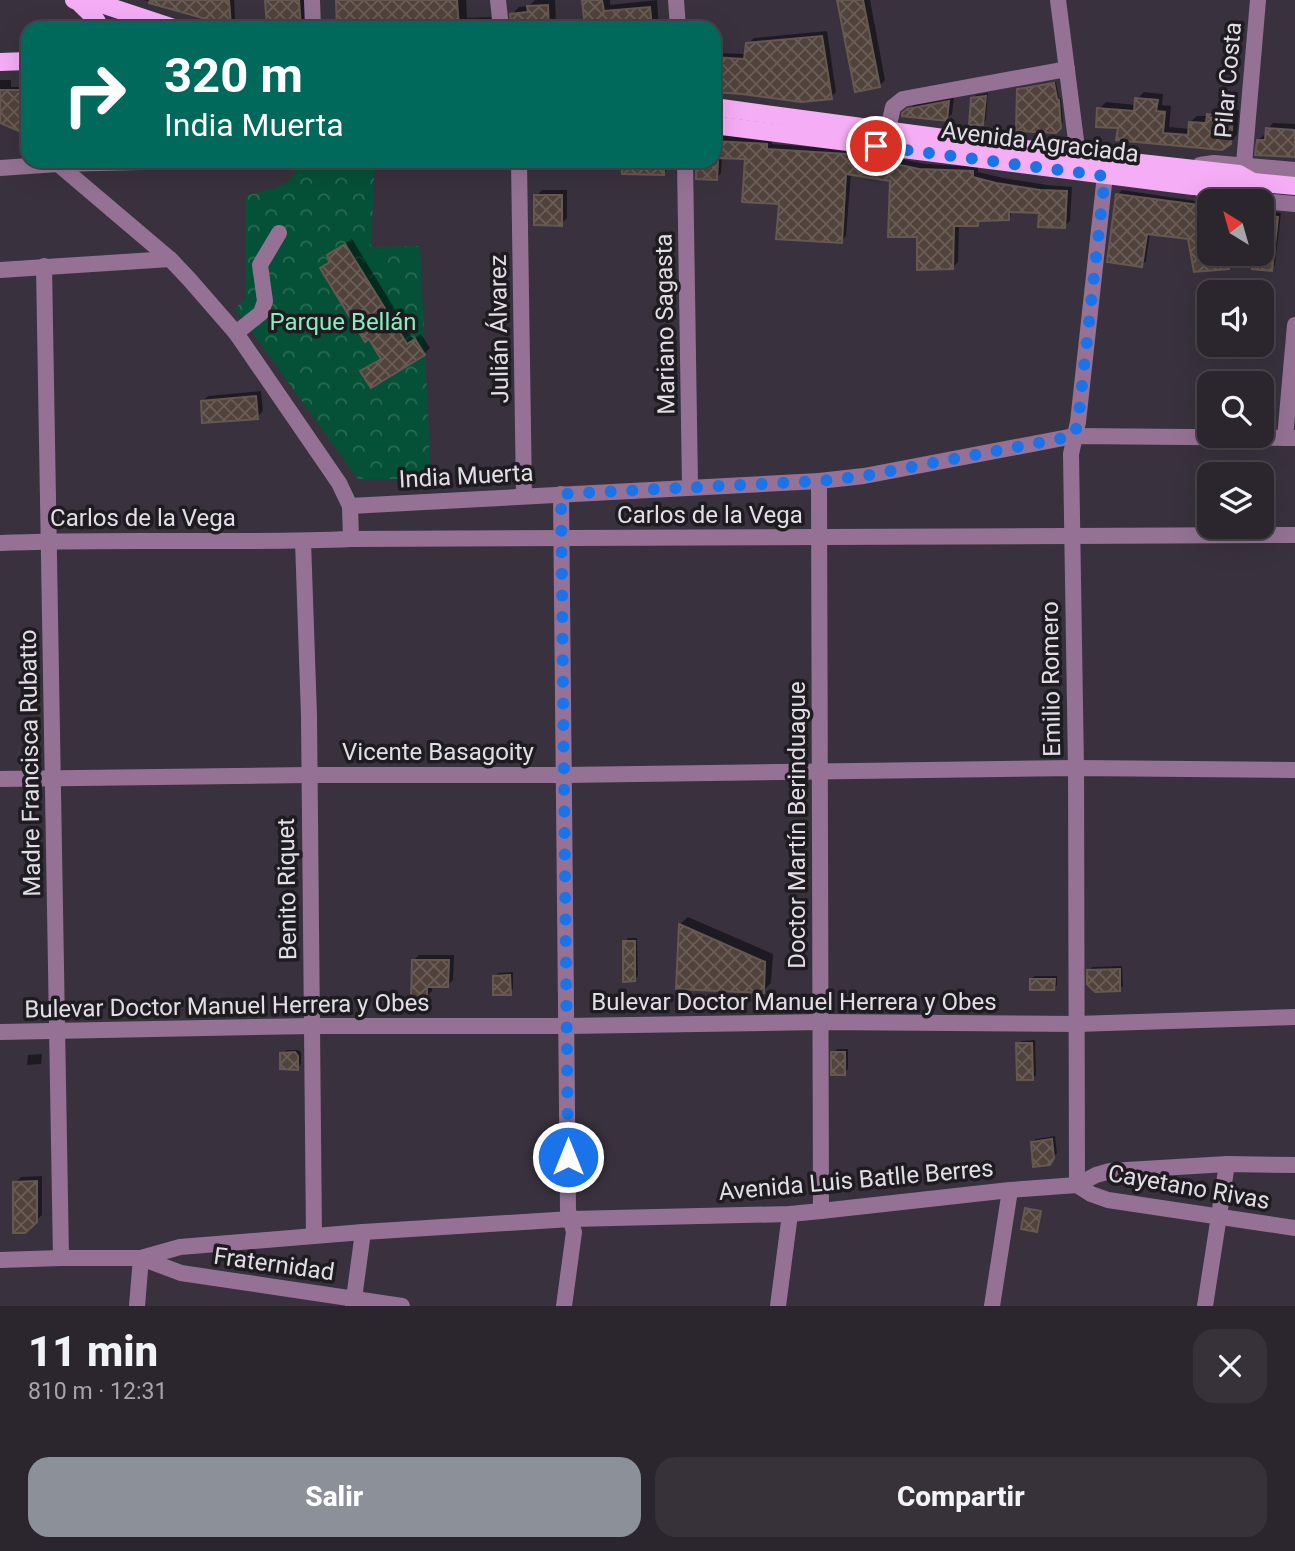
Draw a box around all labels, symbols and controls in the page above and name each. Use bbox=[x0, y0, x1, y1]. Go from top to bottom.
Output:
street label: Pilar Costa bbox=[1209, 21, 1247, 139]
text: 320 m bbox=[164, 47, 303, 104]
icon: right bbox=[49, 49, 140, 140]
text: India Muerta bbox=[164, 106, 344, 144]
pin bbox=[846, 116, 906, 176]
street label: Avenida Agraciada bbox=[940, 116, 1140, 168]
icon: arrive bbox=[857, 127, 895, 165]
north arrow bbox=[1197, 189, 1274, 266]
map controls bbox=[1197, 189, 1274, 539]
street label: Mariano Sagasta bbox=[649, 233, 681, 415]
street label: Julián Álvarez bbox=[484, 254, 514, 404]
button: sound bbox=[1197, 280, 1274, 357]
park label: Parque Bellán bbox=[269, 308, 417, 336]
button: search bbox=[1197, 371, 1274, 448]
street label: India Muerta bbox=[398, 458, 534, 494]
button: layers bbox=[1197, 462, 1274, 539]
street label: Carlos de la Vega bbox=[617, 501, 803, 529]
street label: Carlos de la Vega bbox=[50, 504, 236, 532]
street label: Emilio Romero bbox=[1036, 601, 1066, 757]
street label: Madre Francisca Rubatto bbox=[14, 629, 46, 897]
street label: Doctor Martín Berinduague bbox=[783, 681, 811, 969]
street label: Vicente Basagoity bbox=[342, 738, 535, 766]
street label: Benito Riquet bbox=[272, 818, 302, 960]
street label: Bulevar Doctor Manuel Herrera y Obes bbox=[24, 988, 430, 1024]
street label: Bulevar Doctor Manuel Herrera y Obes bbox=[591, 988, 997, 1016]
position arrow bbox=[531, 1120, 605, 1194]
street label: Avenida Luis Batlle Berres bbox=[717, 1154, 995, 1206]
street label: Cayetano Rivas bbox=[1106, 1159, 1272, 1215]
street label: Fraternidad bbox=[212, 1242, 336, 1286]
text: 11 min bbox=[28, 1327, 158, 1376]
button: close bbox=[1193, 1329, 1267, 1403]
text: 810 m · 12:31 bbox=[28, 1378, 167, 1405]
button: Salir bbox=[28, 1457, 641, 1537]
button: Compartir bbox=[655, 1457, 1267, 1537]

